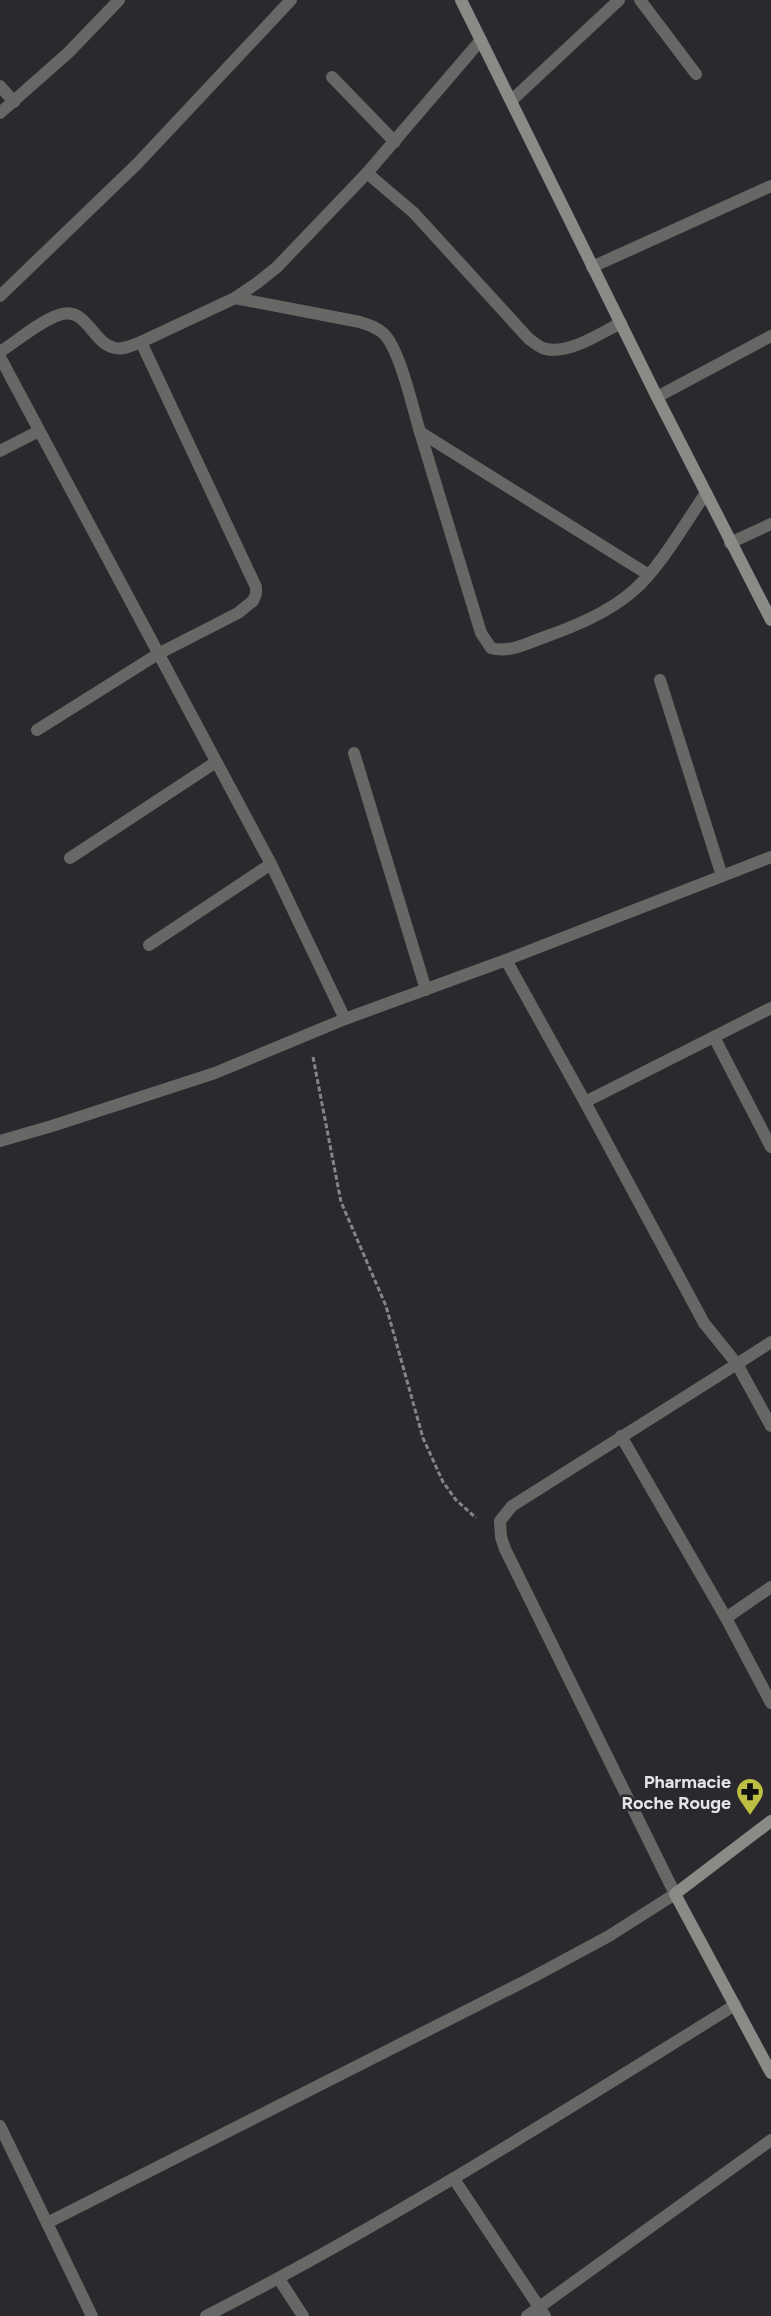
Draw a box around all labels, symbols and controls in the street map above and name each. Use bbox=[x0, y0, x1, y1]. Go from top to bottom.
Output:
place label: Pharmacie Roche Rouge bbox=[622, 1771, 731, 1814]
pharmacy icon: Pharmacie Roche Rouge bbox=[735, 1777, 765, 1816]

